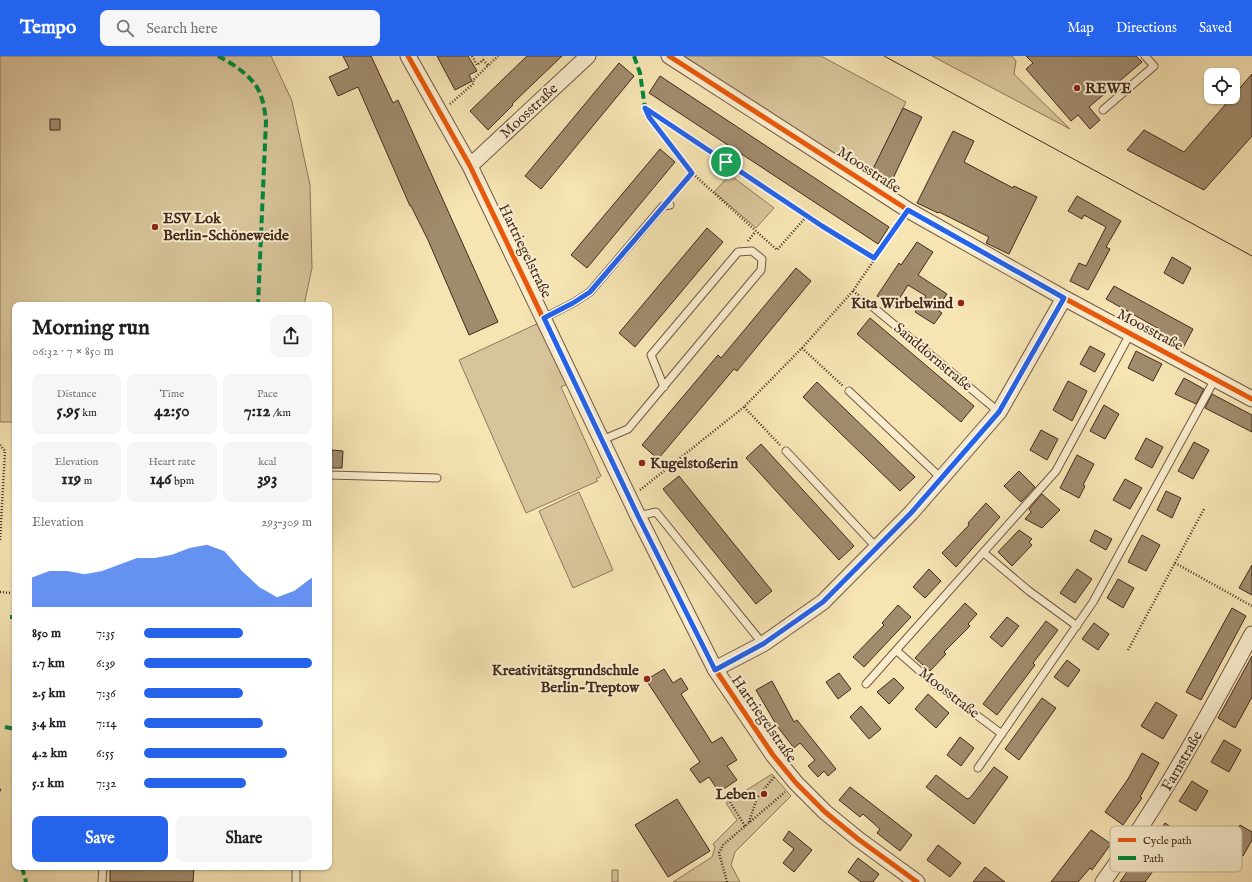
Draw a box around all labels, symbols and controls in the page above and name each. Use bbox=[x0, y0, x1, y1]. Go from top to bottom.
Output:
search box bbox=[100, 10, 380, 46]
text: Tempo bbox=[20, 16, 76, 40]
icon: search bbox=[114, 17, 136, 39]
text: Search here bbox=[146, 19, 218, 38]
text: Map bbox=[1067, 19, 1094, 37]
text: Directions bbox=[1116, 19, 1177, 37]
text: Saved bbox=[1199, 19, 1232, 37]
map controls bbox=[1204, 68, 1240, 104]
button: locate bbox=[1204, 68, 1240, 104]
street label: Moosstraße bbox=[496, 79, 562, 143]
place label: REWE bbox=[1085, 79, 1132, 98]
marker: REWE bbox=[1072, 83, 1082, 93]
street label: Moosstraße bbox=[833, 142, 905, 198]
pin bbox=[709, 145, 743, 179]
icon: arrive bbox=[715, 151, 737, 173]
street label: Hartriegelstraße bbox=[494, 201, 556, 301]
place label: ESV Lok Berlin-Schöneweide bbox=[163, 209, 289, 245]
marker: ESV Lok Berlin-Schöneweide bbox=[150, 222, 160, 232]
place label: Kita Wirbelwind bbox=[851, 294, 954, 313]
marker: Kita Wirbelwind bbox=[956, 298, 966, 308]
street label: Moosstraße bbox=[1114, 305, 1187, 355]
text: Morning run bbox=[32, 314, 150, 342]
button: share bbox=[270, 315, 312, 357]
street label: Sanddornstraße bbox=[890, 319, 976, 395]
text: 06:32 · 7 × 850 m bbox=[32, 343, 114, 360]
text: Distance bbox=[57, 387, 97, 401]
text: Time bbox=[160, 387, 184, 401]
text: Pace bbox=[257, 387, 278, 401]
text: 5.95 bbox=[57, 401, 80, 422]
text: 42:50 bbox=[154, 401, 190, 422]
text: 7:12 bbox=[244, 401, 270, 422]
text: km bbox=[80, 406, 97, 420]
text: /km bbox=[270, 406, 291, 420]
place label: Kugelstoßerin bbox=[650, 454, 738, 473]
text: Elevation bbox=[55, 455, 98, 469]
text: Heart rate bbox=[149, 455, 195, 469]
text: kcal bbox=[258, 455, 277, 469]
marker: Kugelstoßerin bbox=[637, 458, 647, 468]
text: 119 bbox=[61, 469, 81, 490]
text: 146 bbox=[150, 469, 172, 490]
text: 393 bbox=[257, 469, 277, 490]
text: m bbox=[81, 474, 92, 488]
text: bpm bbox=[172, 474, 194, 488]
text: Elevation bbox=[32, 514, 84, 531]
text: 293–309 m bbox=[261, 514, 312, 531]
text: 850 m bbox=[32, 625, 61, 642]
text: 7:35 bbox=[96, 625, 115, 642]
text: 1.7 km bbox=[32, 655, 65, 672]
text: 6:39 bbox=[96, 655, 115, 672]
place label: Kreativitätsgrundschule Berlin-Treptow bbox=[492, 661, 640, 697]
street label: Moosstraße bbox=[915, 663, 983, 723]
street label: Hartriegelstraße bbox=[727, 672, 801, 767]
marker: Kreativitätsgrundschule Berlin-Treptow bbox=[642, 674, 652, 684]
text: 2.5 km bbox=[32, 685, 65, 702]
text: 7:36 bbox=[96, 685, 116, 702]
text: 3.4 km bbox=[32, 715, 66, 732]
text: 7:14 bbox=[96, 715, 117, 732]
street label: Farnstraße bbox=[1157, 727, 1207, 794]
text: 4.2 km bbox=[32, 745, 67, 762]
text: 6:55 bbox=[96, 745, 114, 762]
text: 5.1 km bbox=[32, 775, 64, 792]
text: 7:32 bbox=[96, 775, 116, 792]
place label: Leben bbox=[715, 785, 756, 804]
marker: Leben bbox=[759, 789, 769, 799]
button: Save bbox=[32, 816, 168, 862]
button: Share bbox=[176, 816, 312, 862]
legend bbox=[1110, 826, 1242, 872]
text: Cycle path bbox=[1143, 834, 1192, 848]
text: Path bbox=[1143, 852, 1164, 866]

